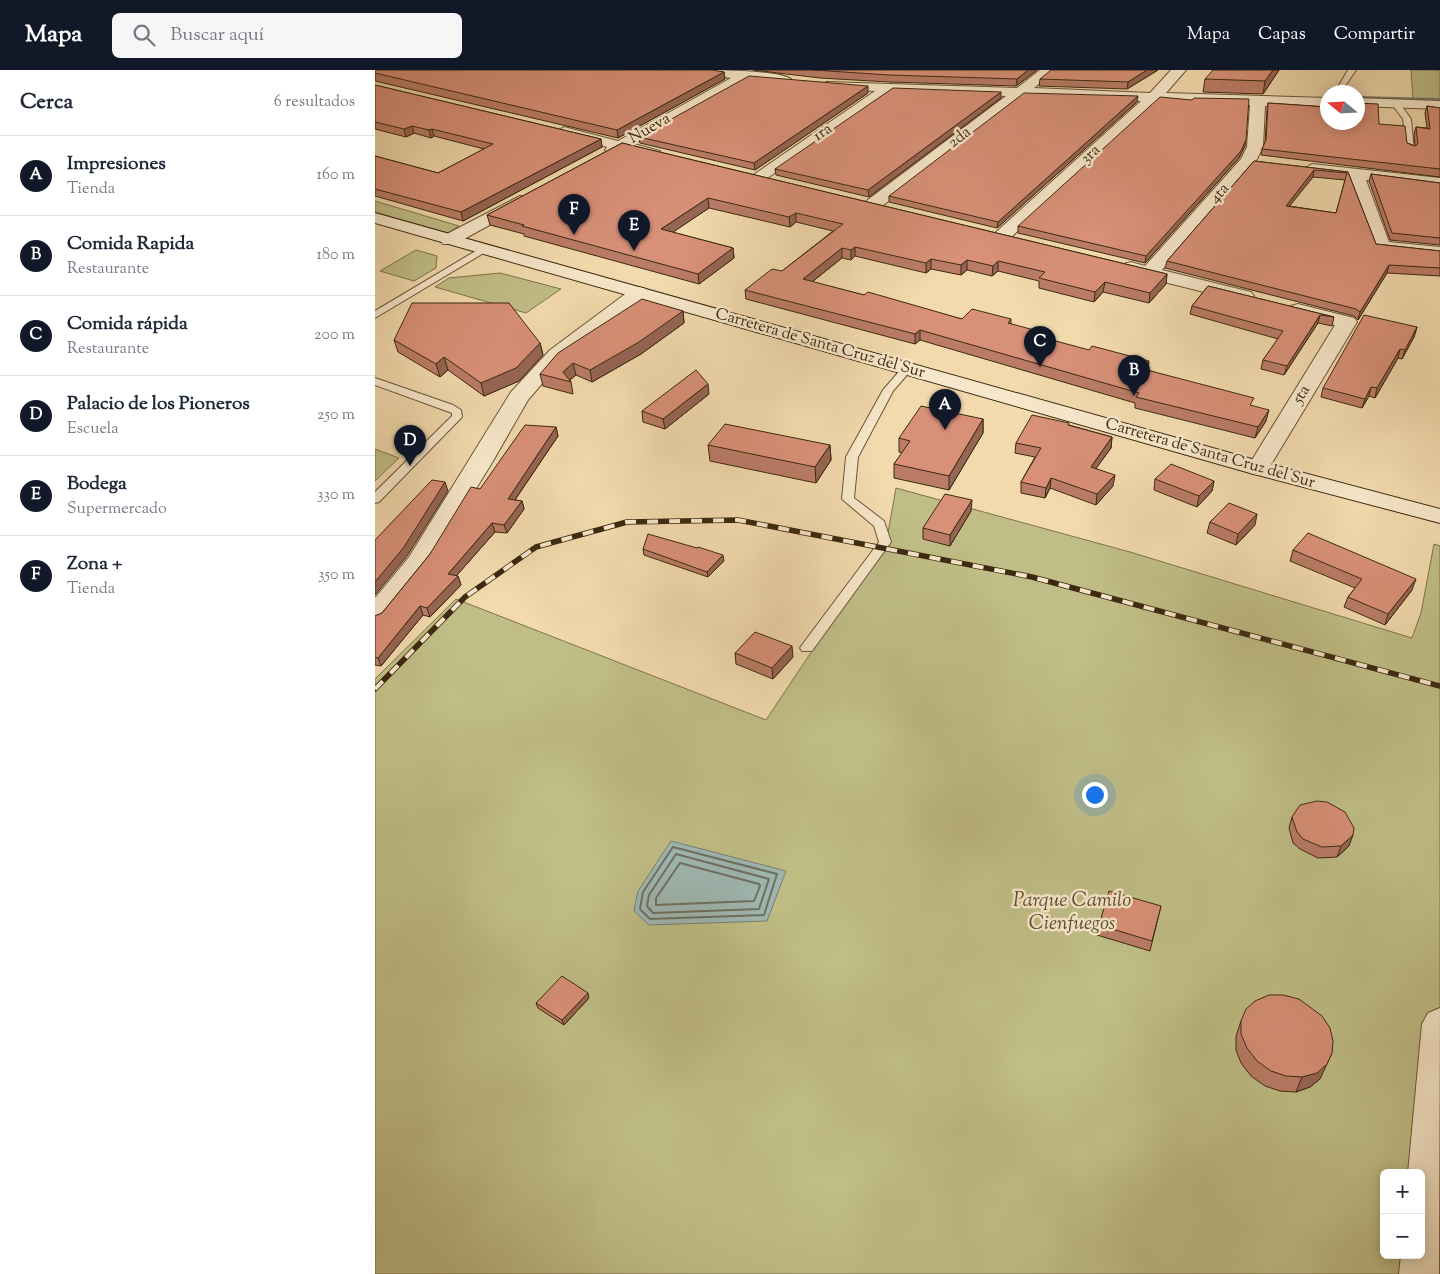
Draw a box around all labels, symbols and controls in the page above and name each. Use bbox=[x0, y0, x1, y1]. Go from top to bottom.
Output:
search box bbox=[112, 13, 462, 58]
text: Mapa bbox=[25, 18, 82, 52]
icon: search bbox=[130, 21, 158, 49]
text: Buscar aquí bbox=[170, 22, 264, 49]
text: Mapa bbox=[1187, 22, 1230, 48]
text: Capas bbox=[1258, 22, 1306, 48]
text: Compartir bbox=[1334, 22, 1415, 48]
north arrow bbox=[1320, 85, 1365, 130]
text: Cerca bbox=[20, 88, 73, 118]
text: 6 resultados bbox=[274, 91, 355, 114]
street label: Nueva bbox=[625, 108, 676, 150]
street label: 1ra bbox=[809, 118, 838, 148]
street label: 2da bbox=[944, 121, 977, 154]
street label: 3ra bbox=[1076, 139, 1106, 170]
text: Impresiones bbox=[67, 151, 166, 178]
text: A bbox=[30, 164, 43, 187]
text: 160 m bbox=[317, 164, 355, 187]
text: Tienda bbox=[67, 178, 115, 201]
street label: 4ta bbox=[1205, 178, 1236, 209]
pin: F bbox=[558, 194, 590, 235]
pin: E bbox=[618, 210, 650, 251]
text: Comida Rapida bbox=[67, 231, 194, 258]
text: B bbox=[31, 244, 41, 267]
text: 180 m bbox=[316, 244, 355, 267]
text: Restaurante bbox=[67, 258, 149, 281]
street label: Carretera de Santa Cruz del Sur bbox=[712, 303, 928, 385]
text: Comida rápida bbox=[67, 311, 188, 338]
text: C bbox=[30, 324, 42, 347]
text: 200 m bbox=[314, 324, 355, 347]
pin: C bbox=[1024, 326, 1056, 367]
text: Restaurante bbox=[67, 338, 149, 361]
pin: B bbox=[1118, 355, 1150, 396]
street label: 5ta bbox=[1287, 381, 1317, 410]
pin: A bbox=[929, 389, 961, 430]
text: Palacio de los Pioneros bbox=[67, 391, 250, 418]
text: D bbox=[30, 404, 42, 427]
text: 250 m bbox=[317, 404, 355, 427]
street label: Carretera de Santa Cruz del Sur bbox=[1102, 413, 1318, 495]
text: Escuela bbox=[67, 418, 119, 441]
pin: D bbox=[394, 425, 426, 466]
text: Bodega bbox=[67, 471, 127, 498]
text: E bbox=[31, 484, 41, 507]
text: 330 m bbox=[317, 484, 355, 507]
text: Supermercado bbox=[67, 498, 167, 521]
text: Zona + bbox=[67, 551, 122, 578]
text: F bbox=[32, 564, 40, 587]
text: 350 m bbox=[318, 564, 355, 587]
text: Tienda bbox=[67, 578, 115, 601]
your location bbox=[1082, 782, 1108, 808]
park label: Parque Camilo Cienfuegos bbox=[1013, 887, 1131, 939]
map controls bbox=[1380, 1169, 1425, 1259]
button: + bbox=[1380, 1169, 1425, 1214]
button: − bbox=[1380, 1214, 1425, 1259]

